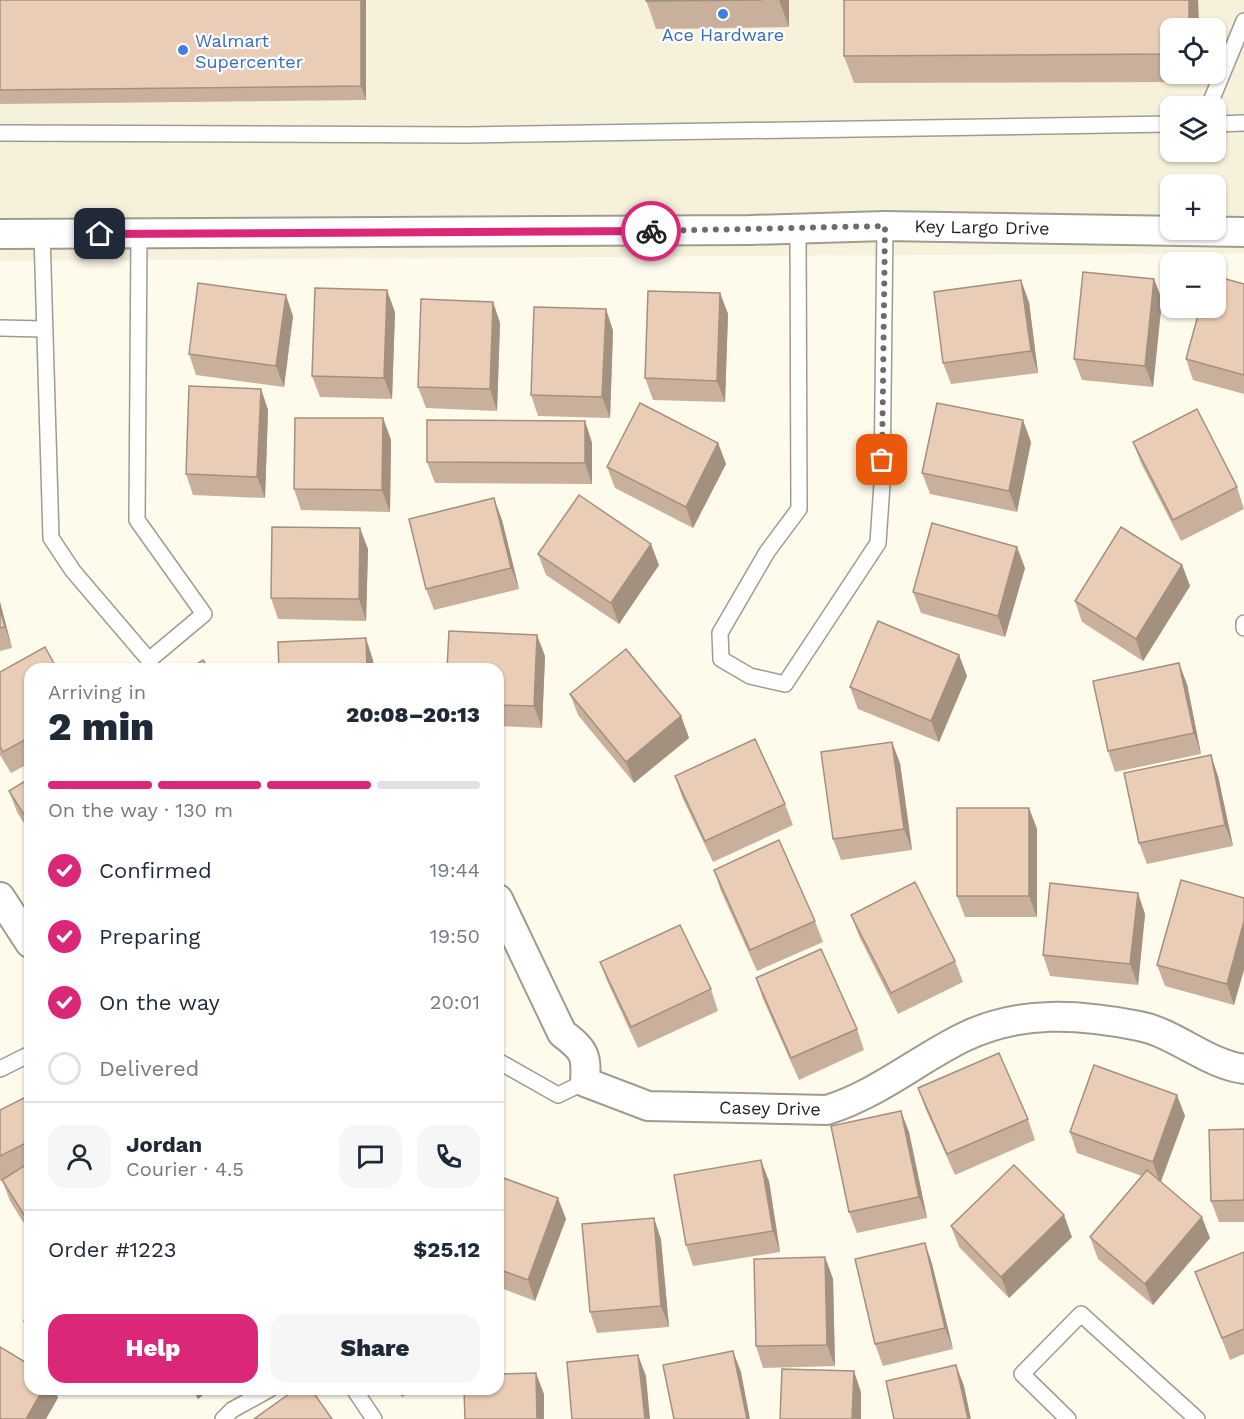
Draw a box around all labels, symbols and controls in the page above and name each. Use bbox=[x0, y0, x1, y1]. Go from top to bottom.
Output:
marker: Ace Hardware bbox=[716, 7, 730, 21]
map controls bbox=[1160, 18, 1226, 318]
button: locate bbox=[1160, 18, 1226, 84]
place label: Ace Hardware bbox=[662, 24, 784, 45]
place label: Walmart Supercenter bbox=[195, 30, 303, 72]
marker: Walmart Supercenter bbox=[176, 43, 190, 57]
button: layers bbox=[1160, 96, 1226, 162]
button: + bbox=[1160, 174, 1226, 240]
courier bbox=[621, 201, 681, 261]
pin bbox=[74, 208, 125, 259]
icon: bike bbox=[635, 215, 668, 248]
street label: Key Largo Drive bbox=[914, 215, 1050, 239]
icon: home bbox=[83, 217, 116, 250]
button: − bbox=[1160, 252, 1226, 318]
pin bbox=[856, 434, 907, 485]
icon: bag bbox=[865, 443, 898, 476]
text: Arriving in bbox=[48, 680, 146, 704]
text: 20:08–20:13 bbox=[346, 702, 480, 727]
text: 2 min bbox=[48, 704, 154, 749]
text: On the way · 130 m bbox=[48, 798, 233, 822]
icon: check bbox=[48, 854, 81, 887]
text: Confirmed bbox=[99, 858, 212, 883]
text: 19:44 bbox=[430, 858, 480, 882]
icon: check bbox=[48, 920, 81, 953]
text: Preparing bbox=[99, 924, 200, 949]
text: 19:50 bbox=[430, 924, 480, 948]
icon: check bbox=[48, 986, 81, 1019]
text: On the way bbox=[99, 990, 220, 1015]
text: 20:01 bbox=[430, 990, 480, 1014]
text: Delivered bbox=[99, 1056, 199, 1081]
street label: Casey Drive bbox=[719, 1097, 821, 1119]
button: person bbox=[48, 1125, 111, 1188]
button: chat bbox=[339, 1125, 402, 1188]
button: phone bbox=[417, 1125, 480, 1188]
text: Jordan bbox=[126, 1132, 202, 1157]
text: Courier · 4.5 bbox=[126, 1157, 244, 1181]
text: Order #1223 bbox=[48, 1237, 177, 1262]
text: $25.12 bbox=[413, 1237, 480, 1262]
button: Help bbox=[48, 1314, 258, 1383]
button: Share bbox=[270, 1314, 480, 1383]

